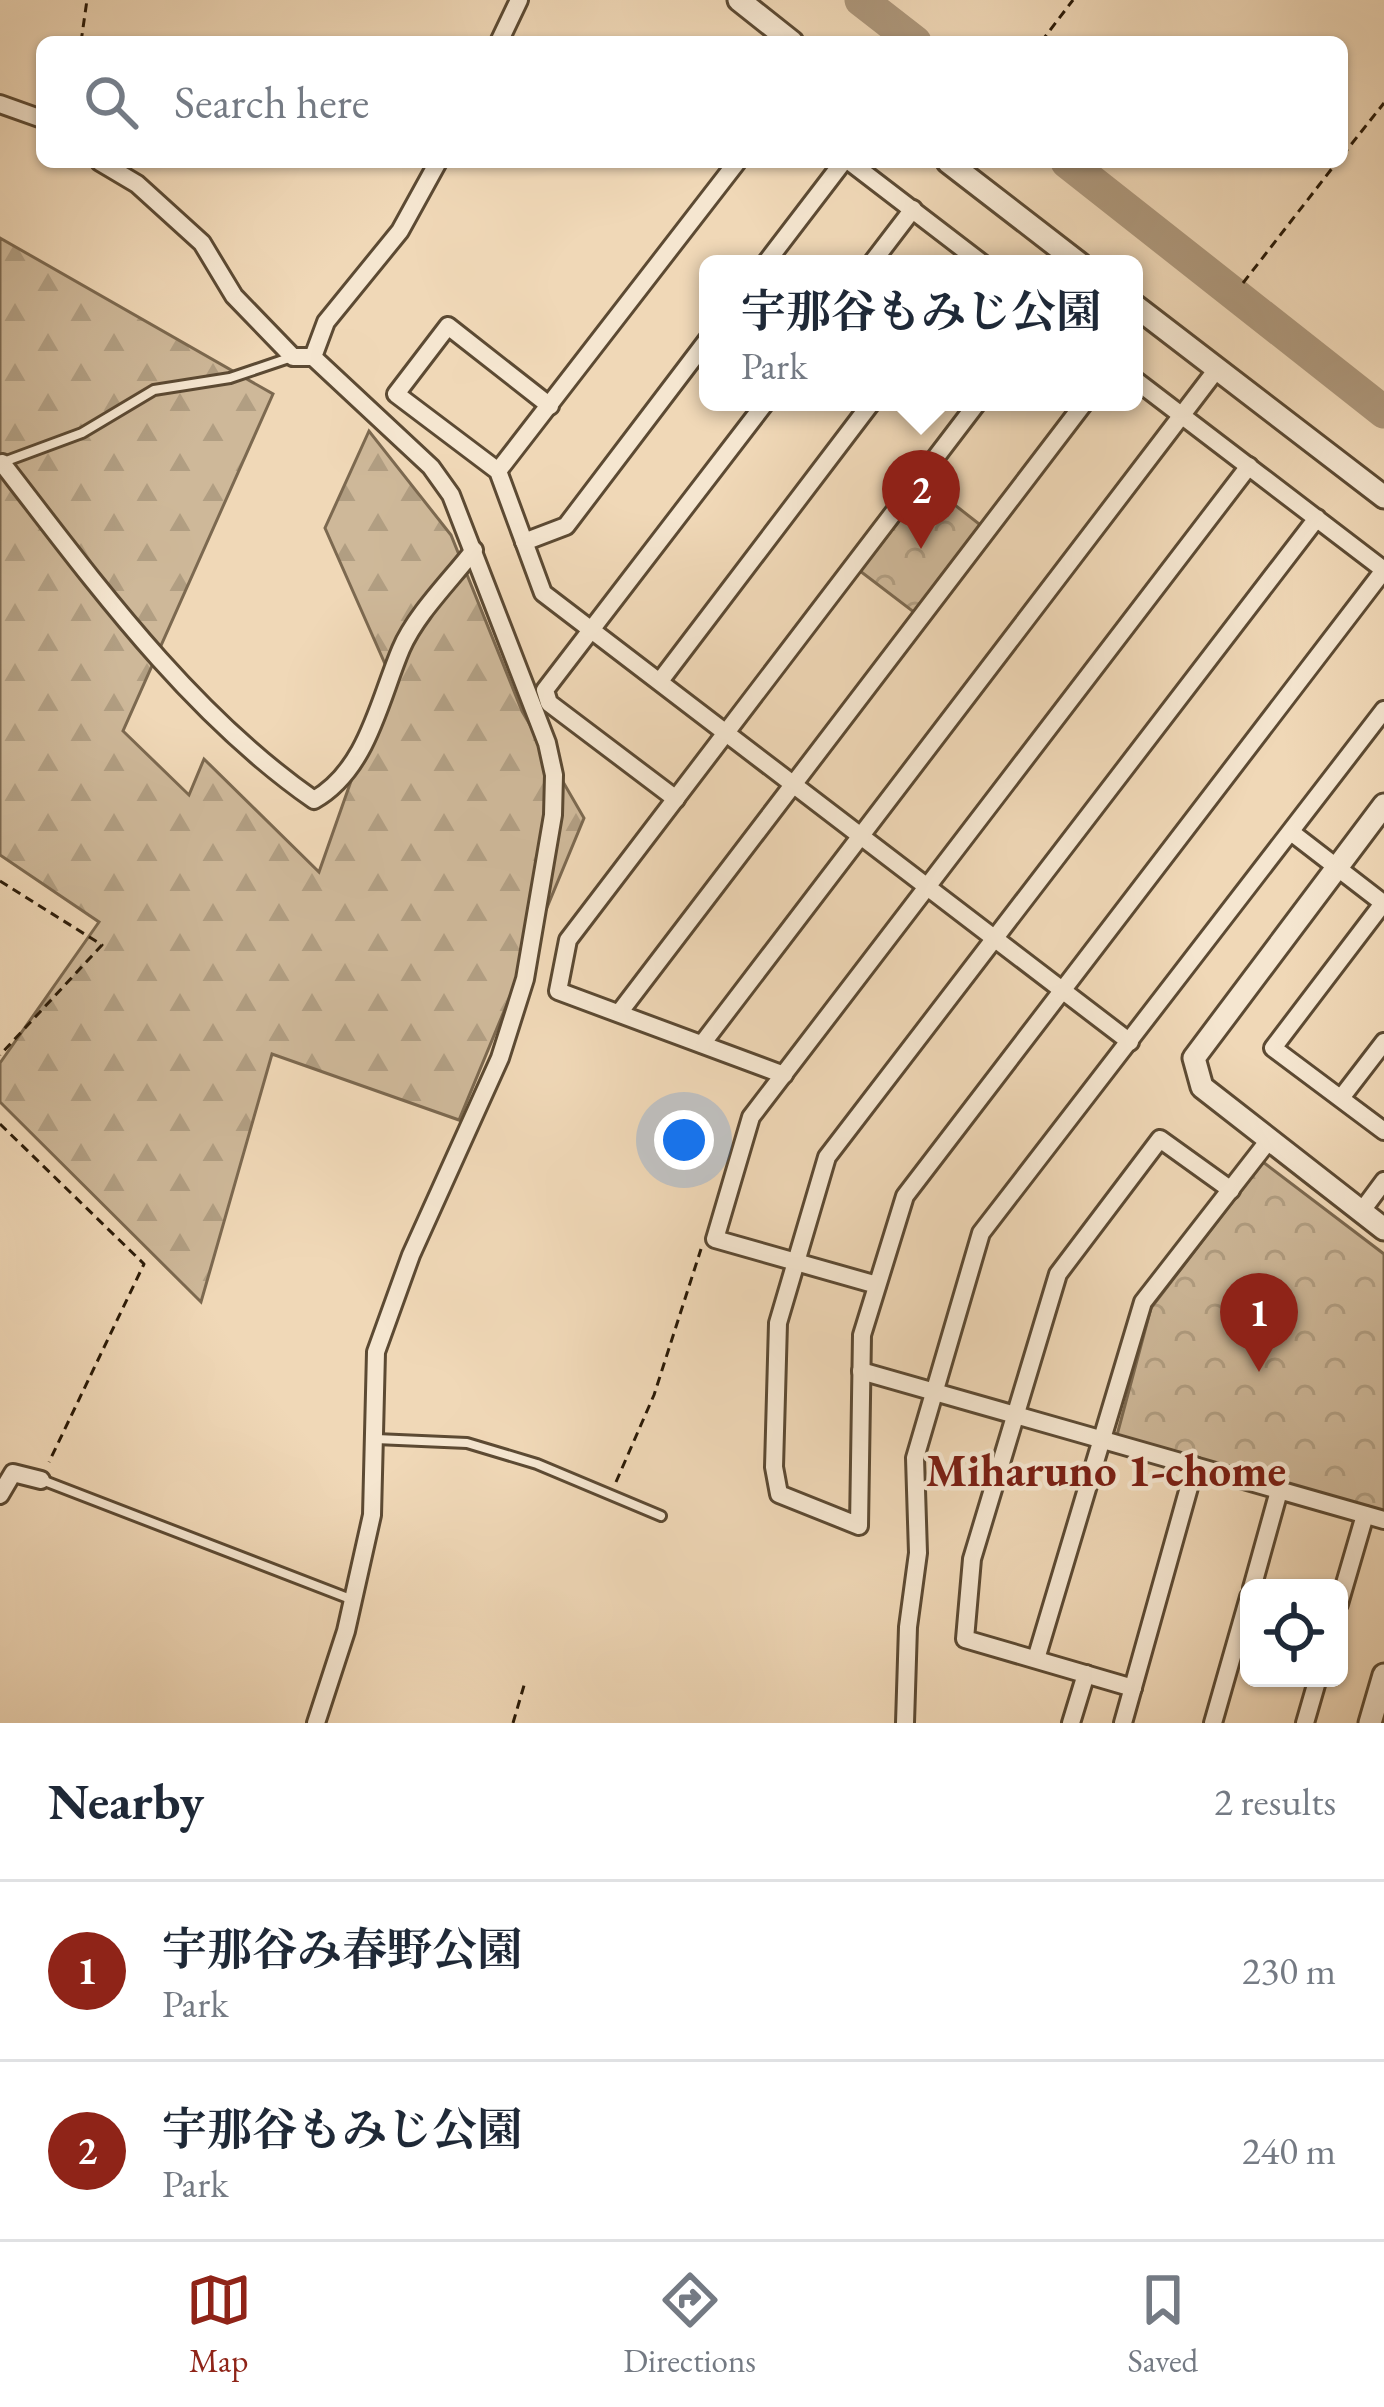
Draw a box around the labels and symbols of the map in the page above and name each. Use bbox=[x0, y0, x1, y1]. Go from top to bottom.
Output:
pin: 2 bbox=[882, 450, 960, 549]
your location bbox=[654, 1110, 714, 1170]
pin: 1 bbox=[1220, 1273, 1298, 1372]
district label: Miharuno 1-chome bbox=[926, 1441, 1286, 1499]

